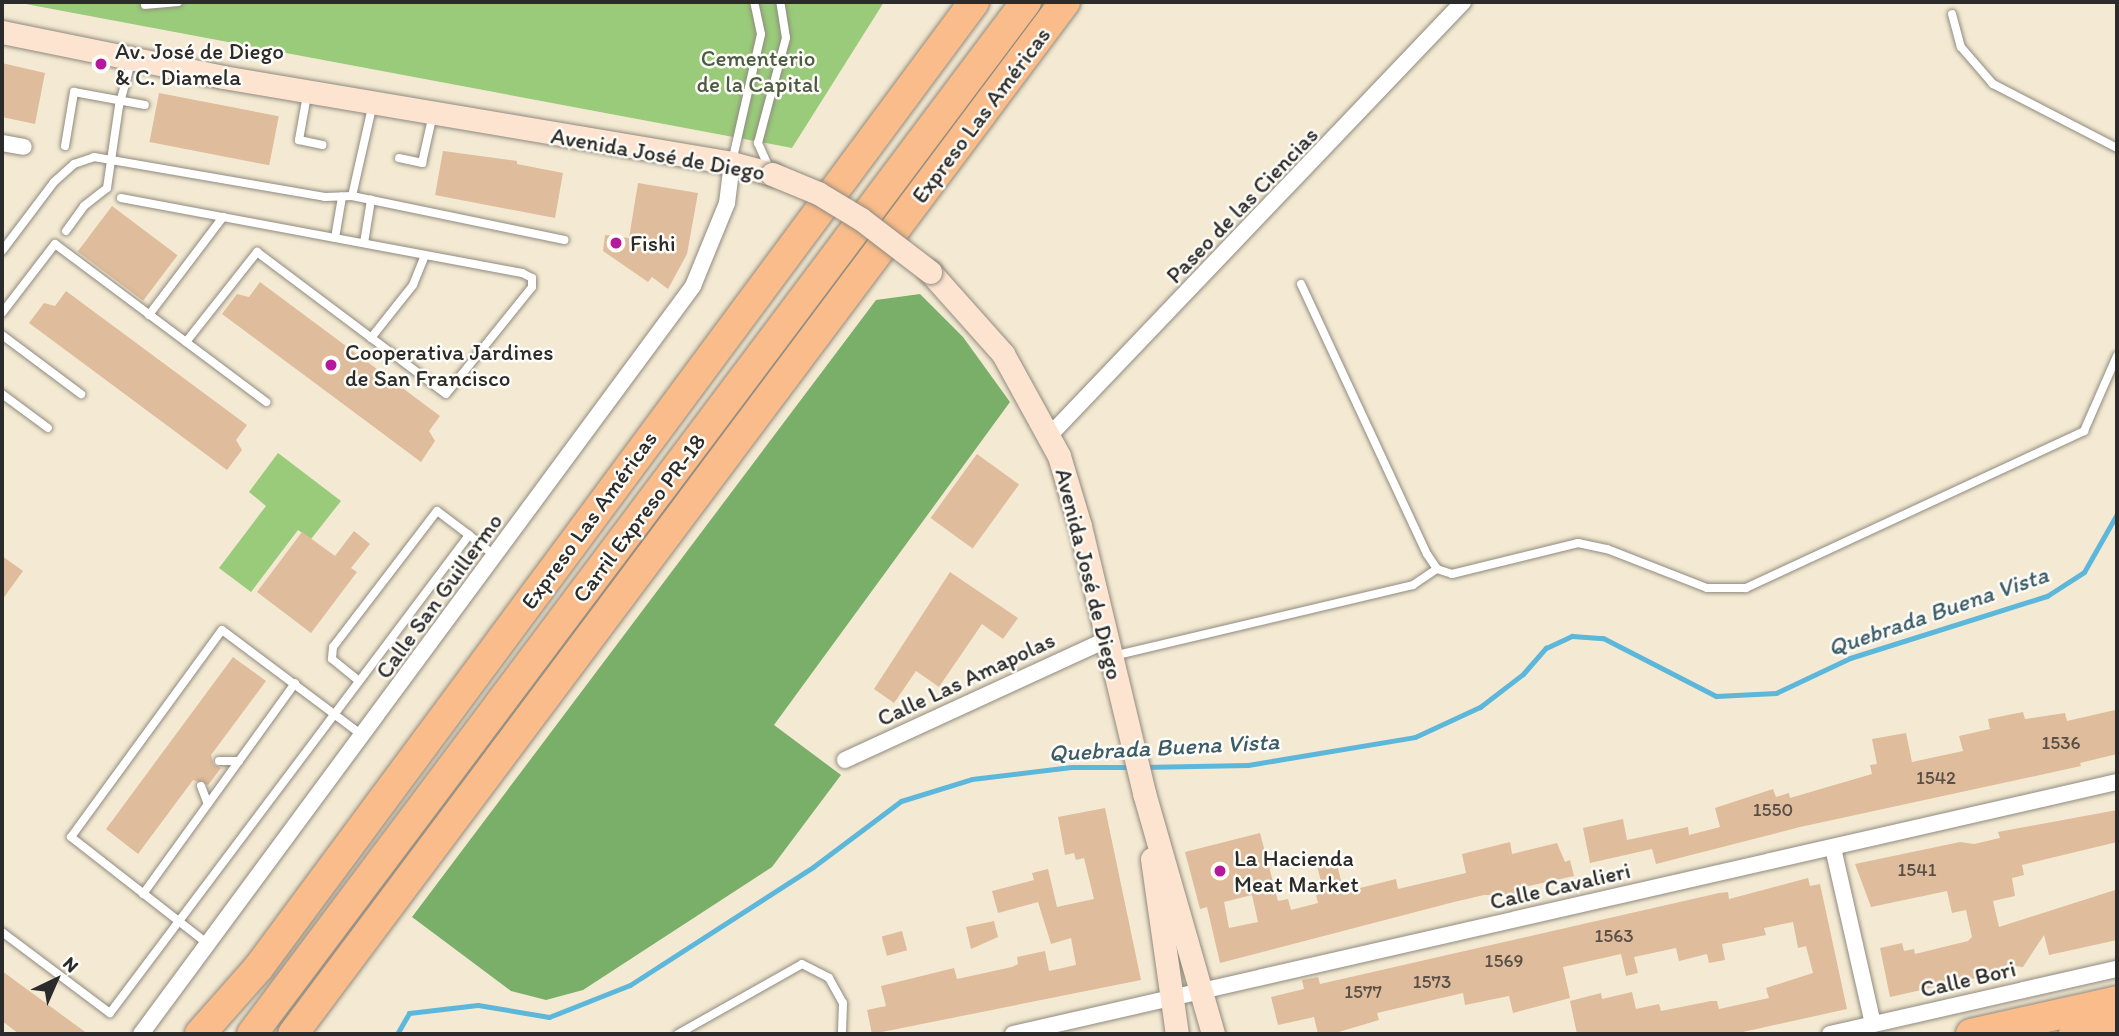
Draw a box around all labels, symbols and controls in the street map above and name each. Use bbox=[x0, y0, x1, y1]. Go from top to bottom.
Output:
street label: Expreso Las Américas bbox=[906, 22, 1056, 208]
place label: Av. José de Diego & C. Diamela bbox=[115, 37, 284, 91]
park label: Cementerio de la Capital bbox=[696, 44, 820, 98]
marker: Av. José de Diego & C. Diamela bbox=[93, 56, 109, 72]
street label: Paseo de las Ciencias bbox=[1160, 121, 1324, 289]
street label: Avenida José de Diego bbox=[549, 122, 767, 186]
place label: Fishi bbox=[630, 229, 676, 257]
marker: Fishi bbox=[608, 235, 624, 251]
place label: Cooperativa Jardines de San Francisco bbox=[345, 338, 554, 392]
marker: Cooperativa Jardines de San Francisco bbox=[323, 357, 339, 373]
street label: Expreso Las Américas bbox=[515, 426, 663, 614]
street label: Carril Expreso PR-18 bbox=[566, 428, 712, 608]
street label: Avenida José de Diego bbox=[1049, 465, 1129, 683]
street label: Calle San Guillermo bbox=[370, 508, 508, 684]
water label: Quebrada Buena Vista bbox=[1824, 560, 2052, 662]
street label: Calle Las Amapolas bbox=[873, 626, 1059, 732]
water label: Quebrada Buena Vista bbox=[1048, 727, 1280, 767]
house number: 1536 bbox=[2041, 732, 2081, 754]
house number: 1542 bbox=[1916, 767, 1956, 789]
house number: 1550 bbox=[1753, 799, 1793, 821]
place label: La Hacienda Meat Market bbox=[1234, 844, 1359, 898]
street label: Calle Cavalieri bbox=[1487, 856, 1633, 916]
house number: 1541 bbox=[1897, 859, 1937, 881]
marker: La Hacienda Meat Market bbox=[1212, 863, 1228, 879]
house number: 1563 bbox=[1594, 925, 1634, 947]
north arrow bbox=[21, 945, 91, 1015]
house number: 1569 bbox=[1485, 950, 1523, 972]
text: N bbox=[58, 952, 84, 977]
street label: Calle Bori bbox=[1917, 955, 2019, 1003]
house number: 1573 bbox=[1413, 971, 1451, 993]
house number: 1577 bbox=[1344, 981, 1382, 1003]

